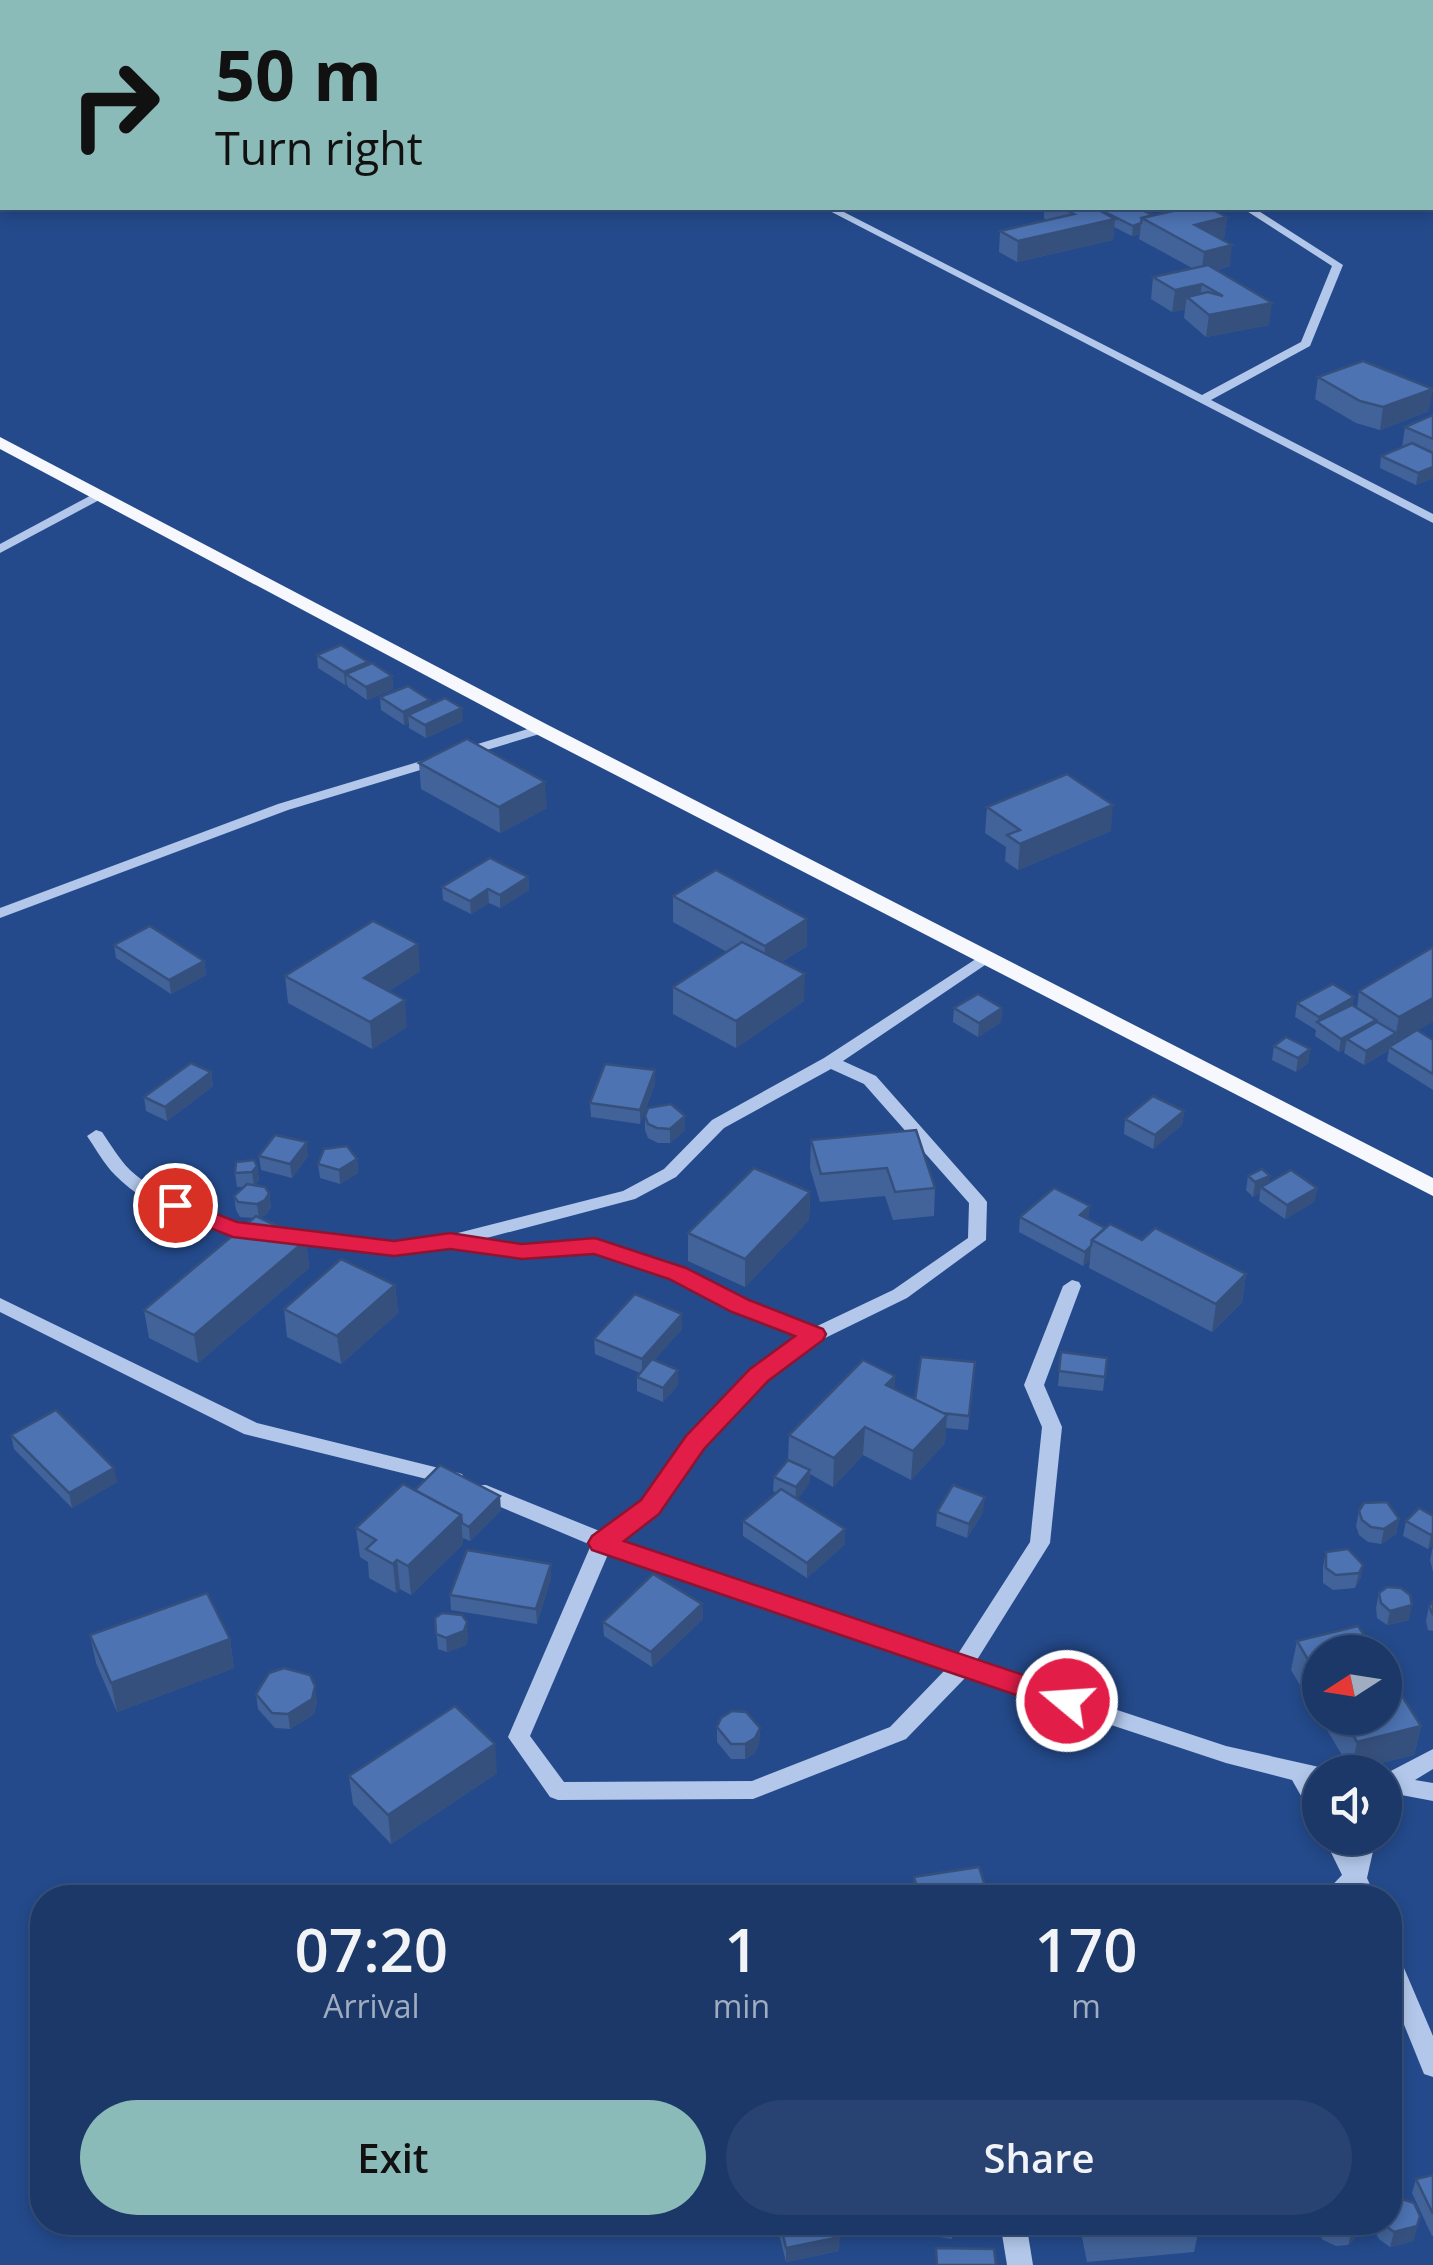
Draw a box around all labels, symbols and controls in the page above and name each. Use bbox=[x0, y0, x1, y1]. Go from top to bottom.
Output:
text: 50 m bbox=[215, 26, 382, 122]
icon: right bbox=[50, 40, 180, 170]
text: Turn right bbox=[215, 117, 423, 178]
pin bbox=[133, 1163, 218, 1248]
icon: arrive bbox=[148, 1178, 203, 1233]
north arrow bbox=[1302, 1635, 1402, 1735]
map controls bbox=[1302, 1635, 1402, 1855]
position arrow bbox=[1015, 1649, 1119, 1753]
button: sound bbox=[1302, 1755, 1402, 1855]
text: 07:20 bbox=[295, 1908, 448, 1990]
text: 1 bbox=[724, 1908, 759, 1990]
text: 170 bbox=[1035, 1908, 1137, 1990]
text: Arrival bbox=[323, 1984, 420, 2027]
text: min bbox=[713, 1984, 770, 2027]
text: m bbox=[1071, 1984, 1101, 2027]
button: Exit bbox=[80, 2100, 706, 2215]
button: Share bbox=[726, 2100, 1352, 2215]

